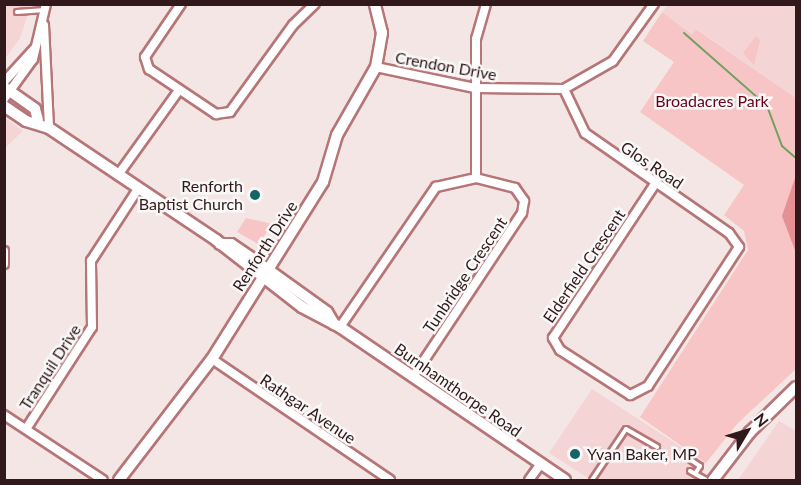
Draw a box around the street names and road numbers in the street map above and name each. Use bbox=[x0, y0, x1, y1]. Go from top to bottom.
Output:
street label: Crendon Drive bbox=[394, 48, 498, 84]
street label: Glos Road bbox=[617, 137, 687, 193]
street label: Renforth Drive bbox=[229, 197, 301, 295]
street label: Elderfield Crescent bbox=[539, 206, 629, 326]
street label: Tunbridge Crescent bbox=[419, 213, 511, 337]
street label: Tranquil Drive bbox=[15, 321, 85, 413]
street label: Burnhamthorpe Road bbox=[391, 339, 525, 441]
street label: Rathgar Avenue bbox=[256, 370, 360, 448]

